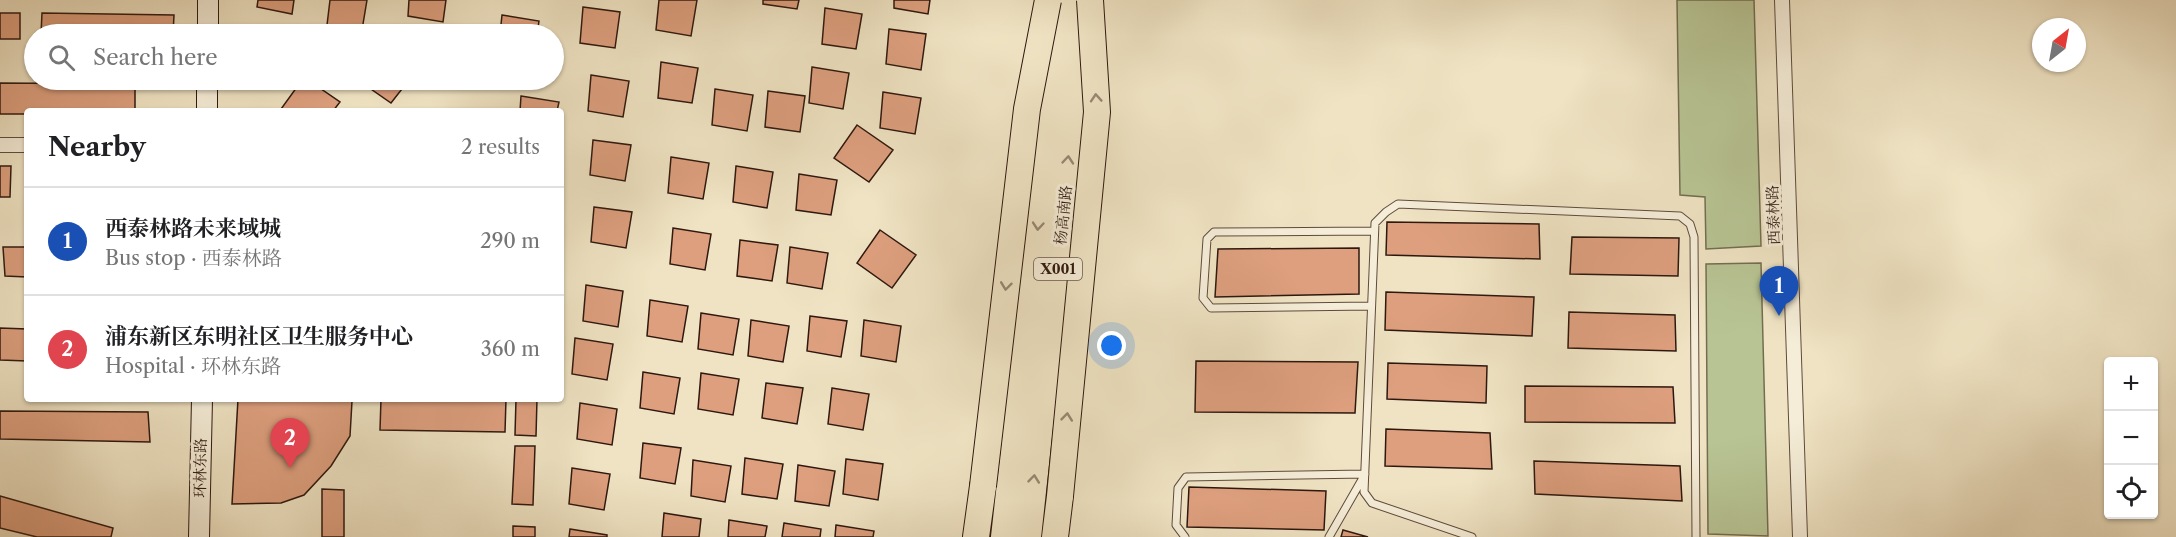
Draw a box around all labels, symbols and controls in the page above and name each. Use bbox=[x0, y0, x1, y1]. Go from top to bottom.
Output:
north arrow bbox=[2032, 18, 2086, 72]
search box bbox=[24, 24, 564, 90]
icon: search bbox=[45, 41, 78, 74]
text: Search here bbox=[93, 44, 218, 71]
one-way arrow bbox=[1090, 93, 1103, 102]
text: Nearby bbox=[48, 131, 146, 163]
text: 2 results bbox=[461, 135, 540, 159]
one-way arrow bbox=[1062, 155, 1075, 164]
street label: 杨高南路 bbox=[1050, 184, 1076, 246]
street label: 西泰林路 bbox=[1762, 185, 1784, 245]
text: 西泰林路未来域城 bbox=[105, 215, 281, 242]
one-way arrow bbox=[1032, 221, 1045, 230]
text: 1 bbox=[63, 229, 72, 253]
text: 290 m bbox=[480, 229, 540, 253]
text: Bus stop · 西泰林路 bbox=[105, 246, 282, 270]
road number: X001 bbox=[1034, 258, 1082, 280]
pin: 1 bbox=[1760, 266, 1798, 316]
one-way arrow bbox=[1000, 282, 1013, 291]
text: 浦东新区东明社区卫生服务中心 bbox=[105, 323, 413, 350]
your location bbox=[1097, 331, 1126, 360]
text: 2 bbox=[62, 337, 73, 361]
text: 360 m bbox=[481, 337, 540, 361]
text: Hospital · 环林东路 bbox=[105, 354, 281, 378]
map controls bbox=[2104, 357, 2158, 519]
button: + bbox=[2104, 357, 2158, 411]
button: − bbox=[2104, 411, 2158, 465]
one-way arrow bbox=[1060, 413, 1073, 422]
pin: 2 bbox=[270, 418, 310, 468]
street label: 环林东路 bbox=[190, 438, 210, 498]
button: locate bbox=[2104, 465, 2158, 519]
one-way arrow bbox=[1027, 474, 1040, 483]

